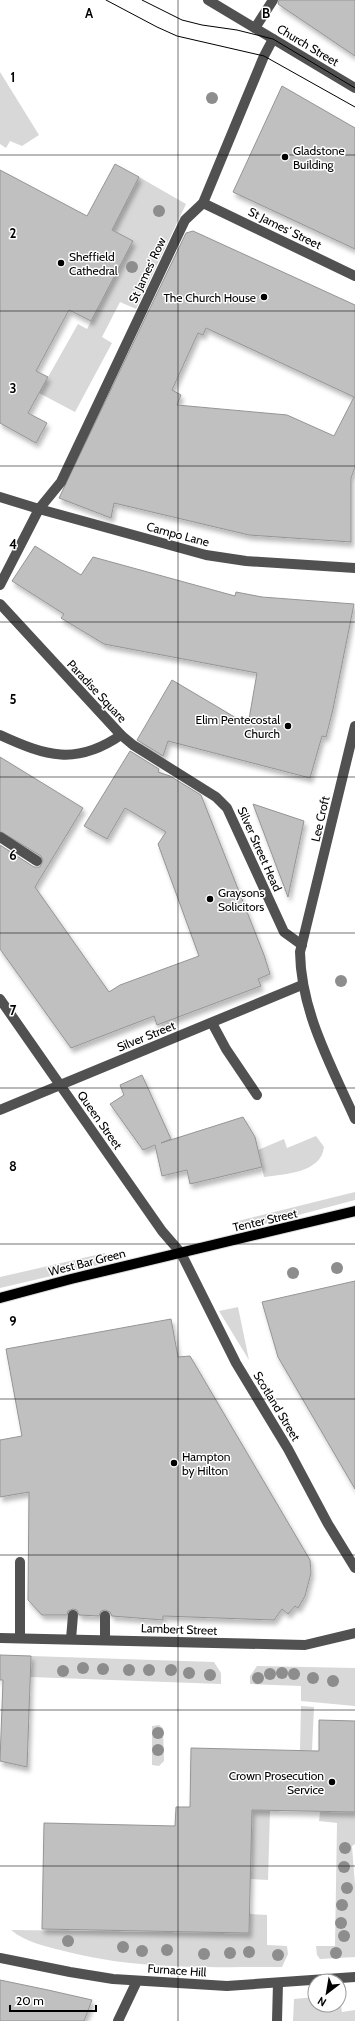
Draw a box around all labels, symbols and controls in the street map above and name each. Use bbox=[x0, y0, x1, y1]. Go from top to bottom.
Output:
text: A bbox=[85, 5, 94, 21]
text: B bbox=[262, 5, 270, 21]
street label: Church Street bbox=[274, 21, 342, 69]
text: 1 bbox=[11, 69, 15, 85]
place label: Gladstone Building bbox=[293, 143, 345, 172]
marker: Gladstone Building bbox=[280, 152, 290, 162]
street label: St James' Street bbox=[246, 204, 324, 252]
text: 2 bbox=[10, 225, 17, 241]
street label: St James' Row bbox=[125, 234, 169, 305]
place label: Sheffield Cathedral bbox=[69, 249, 118, 278]
marker: Sheffield Cathedral bbox=[56, 258, 66, 268]
place label: The Church House bbox=[164, 290, 256, 305]
marker: The Church House bbox=[259, 292, 269, 302]
text: 3 bbox=[9, 380, 17, 396]
street label: Campo Lane bbox=[145, 518, 211, 550]
text: 4 bbox=[9, 536, 17, 552]
street label: Paradise Square bbox=[64, 656, 130, 726]
text: 5 bbox=[10, 691, 17, 707]
place label: Elim Pentecostal Church bbox=[196, 712, 280, 741]
marker: Elim Pentecostal Church bbox=[283, 721, 293, 731]
street label: Lee Croft bbox=[307, 795, 333, 843]
street label: Silver Street Head bbox=[235, 804, 285, 894]
text: 6 bbox=[9, 847, 17, 863]
place label: Graysons Solicitors bbox=[218, 885, 265, 914]
marker: Graysons Solicitors bbox=[205, 894, 215, 904]
text: 7 bbox=[10, 1002, 17, 1018]
street label: Silver Street bbox=[115, 1018, 177, 1054]
street label: Queen Street bbox=[74, 1088, 126, 1152]
text: 8 bbox=[9, 1158, 17, 1174]
street label: Tenter Street bbox=[231, 1205, 299, 1235]
street label: West Bar Green bbox=[47, 1245, 127, 1279]
text: 9 bbox=[9, 1313, 17, 1329]
street label: Scotland Street bbox=[250, 1369, 304, 1443]
place label: Hampton by Hilton bbox=[182, 1449, 231, 1478]
marker: Hampton by Hilton bbox=[169, 1458, 179, 1468]
street label: Lambert Street bbox=[141, 1620, 217, 1638]
place label: Crown Prosecution Service bbox=[229, 1768, 324, 1797]
marker: Crown Prosecution Service bbox=[327, 1777, 337, 1787]
street label: Furnace Hill bbox=[147, 1960, 207, 1980]
north arrow bbox=[307, 1973, 347, 2013]
scale bar bbox=[10, 1987, 96, 2013]
text: 20 m bbox=[16, 1993, 44, 2008]
text: N bbox=[315, 1994, 329, 2010]

